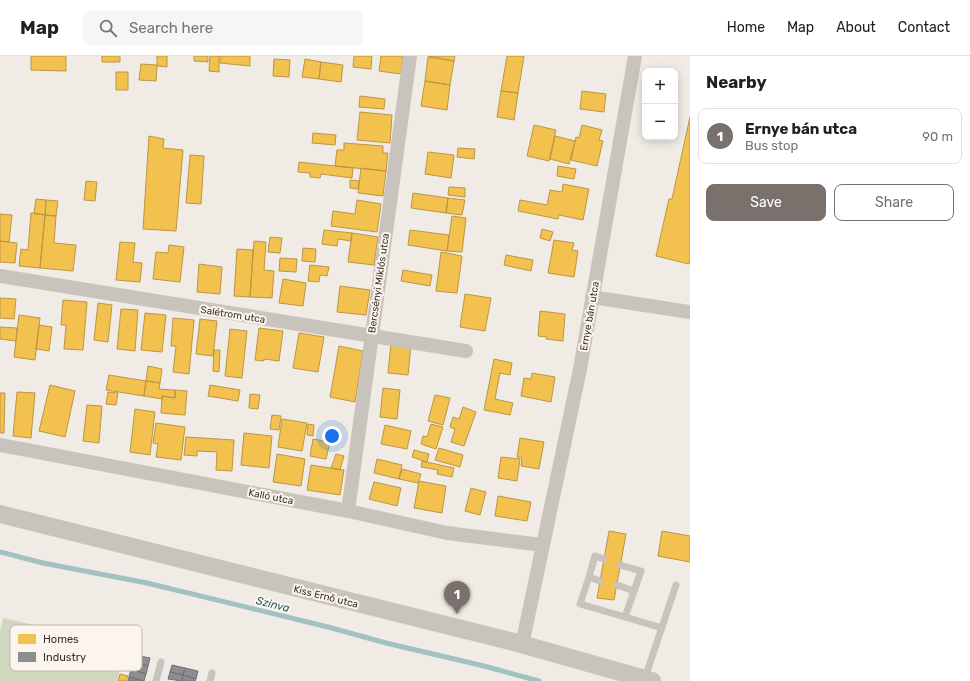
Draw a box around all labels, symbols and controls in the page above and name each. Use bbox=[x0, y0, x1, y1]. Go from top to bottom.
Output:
search box bbox=[83, 10, 363, 46]
text: Map bbox=[20, 16, 59, 39]
icon: search bbox=[97, 17, 119, 39]
text: Search here bbox=[129, 19, 213, 37]
text: Home bbox=[727, 19, 765, 36]
text: Map bbox=[787, 19, 814, 36]
text: About bbox=[836, 19, 876, 36]
text: Contact bbox=[898, 19, 950, 36]
map controls bbox=[642, 68, 678, 140]
button: + bbox=[642, 68, 678, 104]
text: Nearby bbox=[706, 72, 767, 92]
button: − bbox=[642, 104, 678, 140]
text: Ernye bán utca bbox=[745, 120, 857, 138]
text: 1 bbox=[717, 129, 723, 144]
text: 90 m bbox=[922, 129, 953, 144]
text: Bus stop bbox=[745, 138, 798, 153]
button: Save bbox=[706, 184, 826, 221]
button: Share bbox=[834, 184, 954, 221]
street label: Bercsényi Miklós utca bbox=[366, 232, 392, 334]
street label: Ernye bán utca bbox=[578, 281, 602, 352]
street label: Salétrom utca bbox=[200, 304, 266, 326]
your location bbox=[322, 426, 342, 446]
street label: Kalló utca bbox=[247, 487, 294, 507]
pin: 1 bbox=[444, 581, 470, 614]
street label: Kiss Ernő utca bbox=[292, 583, 359, 611]
water label: Szinva bbox=[255, 594, 291, 615]
legend bbox=[10, 625, 142, 671]
text: Homes bbox=[43, 633, 79, 646]
text: Industry bbox=[43, 651, 86, 664]

